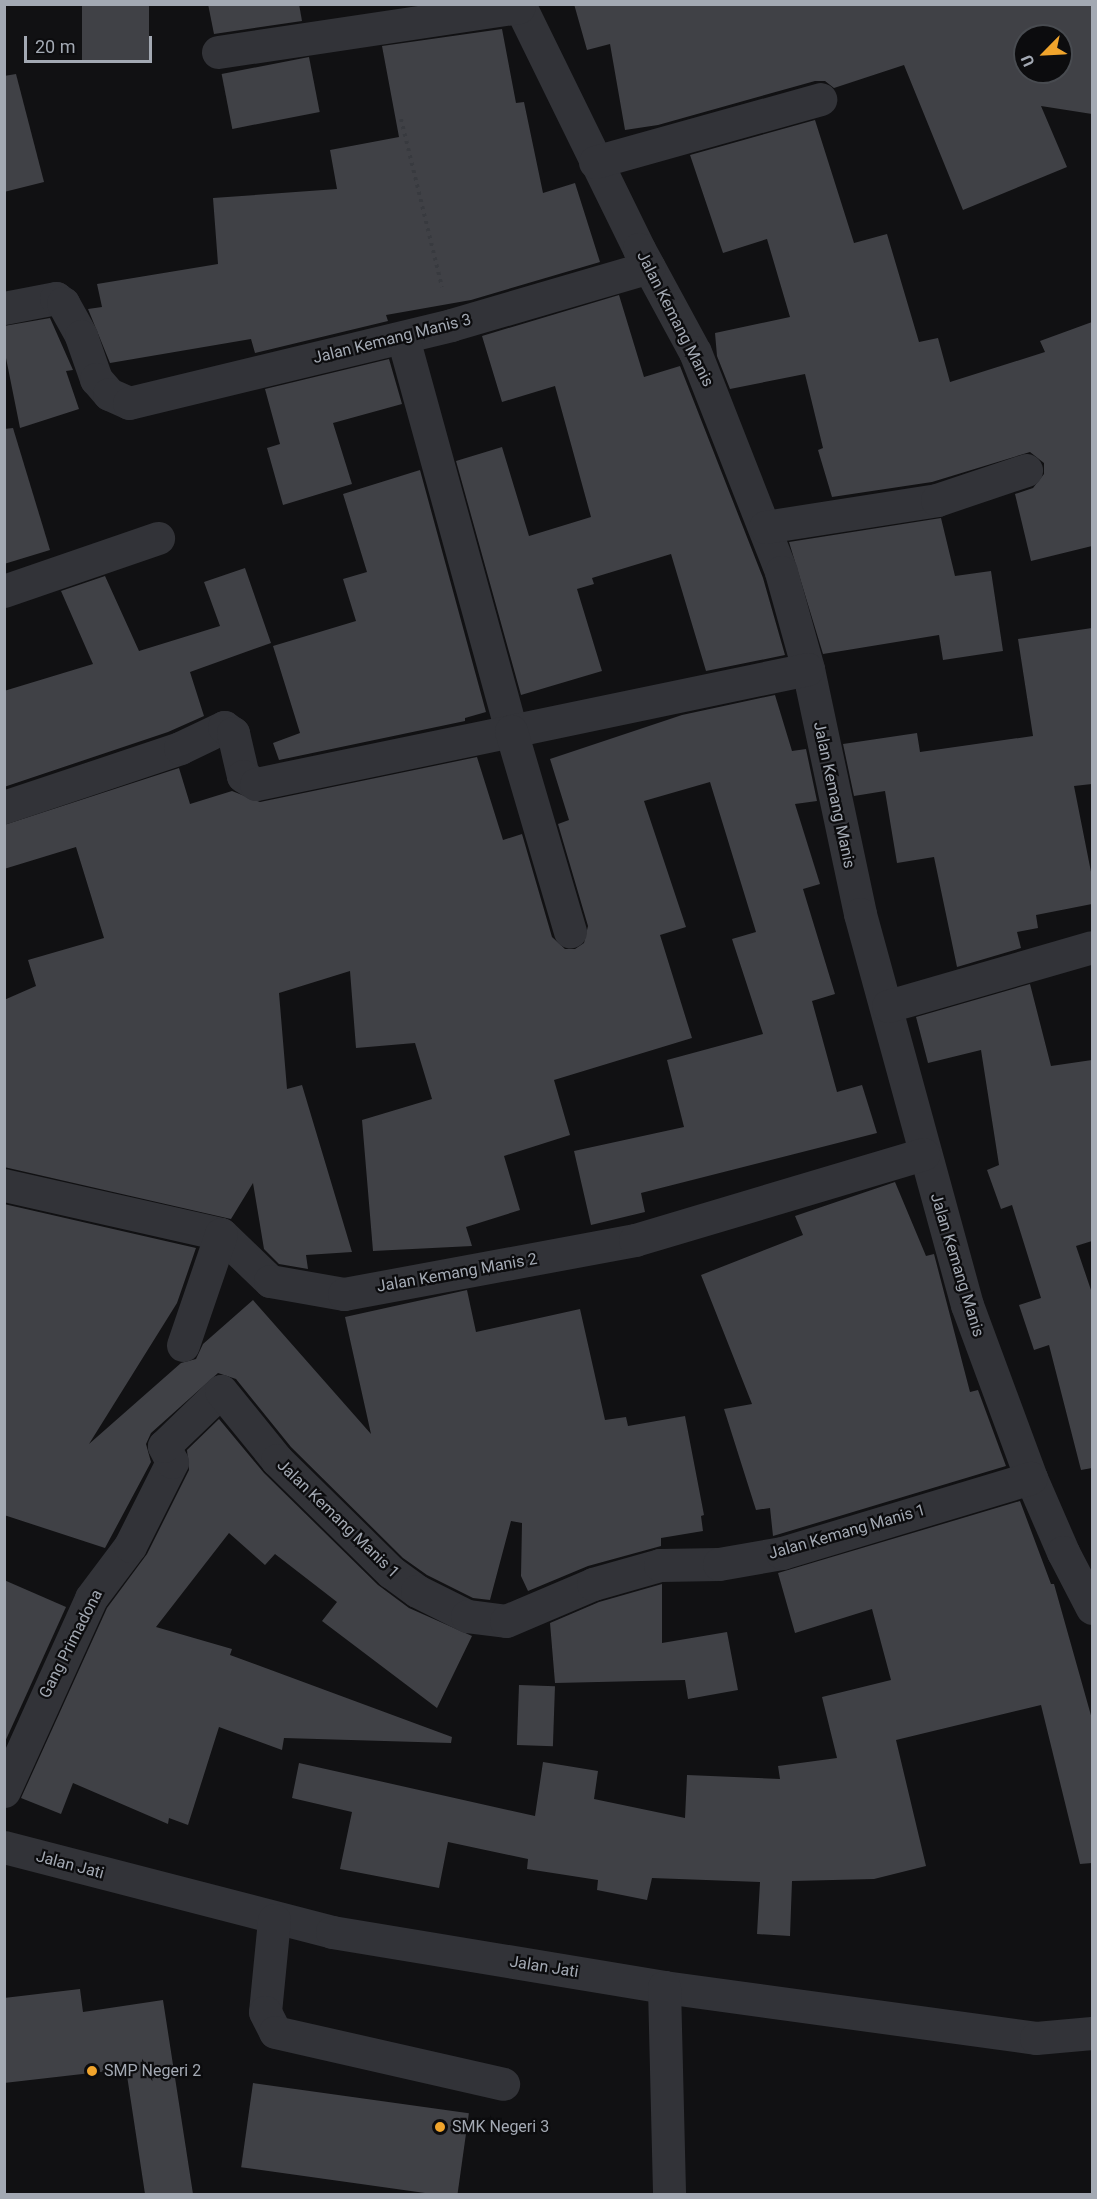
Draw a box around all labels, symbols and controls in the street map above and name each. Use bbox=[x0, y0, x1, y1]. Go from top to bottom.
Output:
scale bar bbox=[27, 24, 154, 62]
north arrow bbox=[1013, 24, 1073, 84]
text: 20 m bbox=[35, 36, 75, 57]
text: U bbox=[1017, 52, 1039, 69]
street label: Jalan Kemang Manis bbox=[633, 248, 717, 390]
street label: Jalan Kemang Manis 3 bbox=[311, 310, 473, 368]
street label: Jalan Kemang Manis bbox=[809, 720, 859, 870]
street label: Jalan Kemang Manis bbox=[926, 1191, 988, 1339]
street label: Jalan Kemang Manis 2 bbox=[375, 1249, 539, 1297]
street label: Jalan Kemang Manis 1 bbox=[273, 1456, 403, 1582]
street label: Jalan Kemang Manis 1 bbox=[766, 1500, 928, 1564]
street label: Gang Primadona bbox=[35, 1587, 107, 1701]
street label: Jalan Jati bbox=[34, 1847, 106, 1883]
street label: Jalan Jati bbox=[508, 1952, 580, 1982]
place label: SMP Negeri 2 bbox=[104, 2061, 201, 2081]
marker: SMP Negeri 2 bbox=[85, 2064, 99, 2078]
place label: SMK Negeri 3 bbox=[452, 2117, 549, 2137]
marker: SMK Negeri 3 bbox=[433, 2120, 447, 2134]

